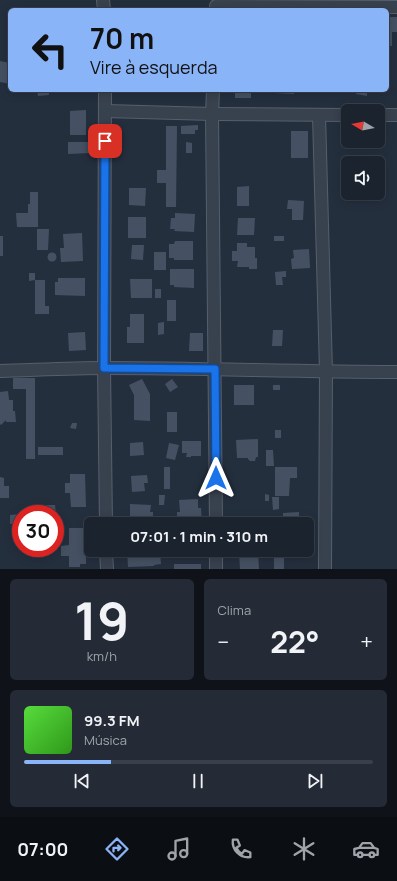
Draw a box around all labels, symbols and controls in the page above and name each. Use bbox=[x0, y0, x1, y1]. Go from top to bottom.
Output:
text: 70 m bbox=[90, 19, 154, 57]
icon: left bbox=[24, 24, 76, 76]
text: Vire à esquerda bbox=[90, 55, 218, 79]
north arrow bbox=[341, 104, 385, 148]
map controls bbox=[341, 104, 385, 200]
pin bbox=[88, 124, 122, 158]
icon: arrive bbox=[94, 130, 116, 152]
button: sound bbox=[341, 156, 385, 200]
position arrow bbox=[195, 457, 237, 499]
speed limit sign: 30 bbox=[12, 505, 64, 557]
text: 07:01 · 1 min · 310 m bbox=[130, 526, 268, 547]
text: 19 bbox=[74, 585, 129, 656]
text: Clima bbox=[218, 601, 251, 619]
text: 22° bbox=[270, 621, 319, 662]
text: − bbox=[218, 627, 229, 657]
text: + bbox=[360, 627, 373, 657]
text: km/h bbox=[87, 647, 117, 665]
text: 99.3 FM bbox=[84, 710, 140, 731]
text: Música bbox=[84, 731, 127, 749]
icon: previous bbox=[71, 770, 93, 792]
icon: pause bbox=[187, 770, 209, 792]
icon: next bbox=[304, 770, 326, 792]
icon: directions bbox=[103, 835, 131, 863]
icon: music bbox=[165, 835, 193, 863]
icon: phone bbox=[227, 835, 255, 863]
icon: climate bbox=[290, 835, 318, 863]
icon: car bbox=[352, 835, 380, 863]
text: 07:00 bbox=[17, 837, 68, 861]

